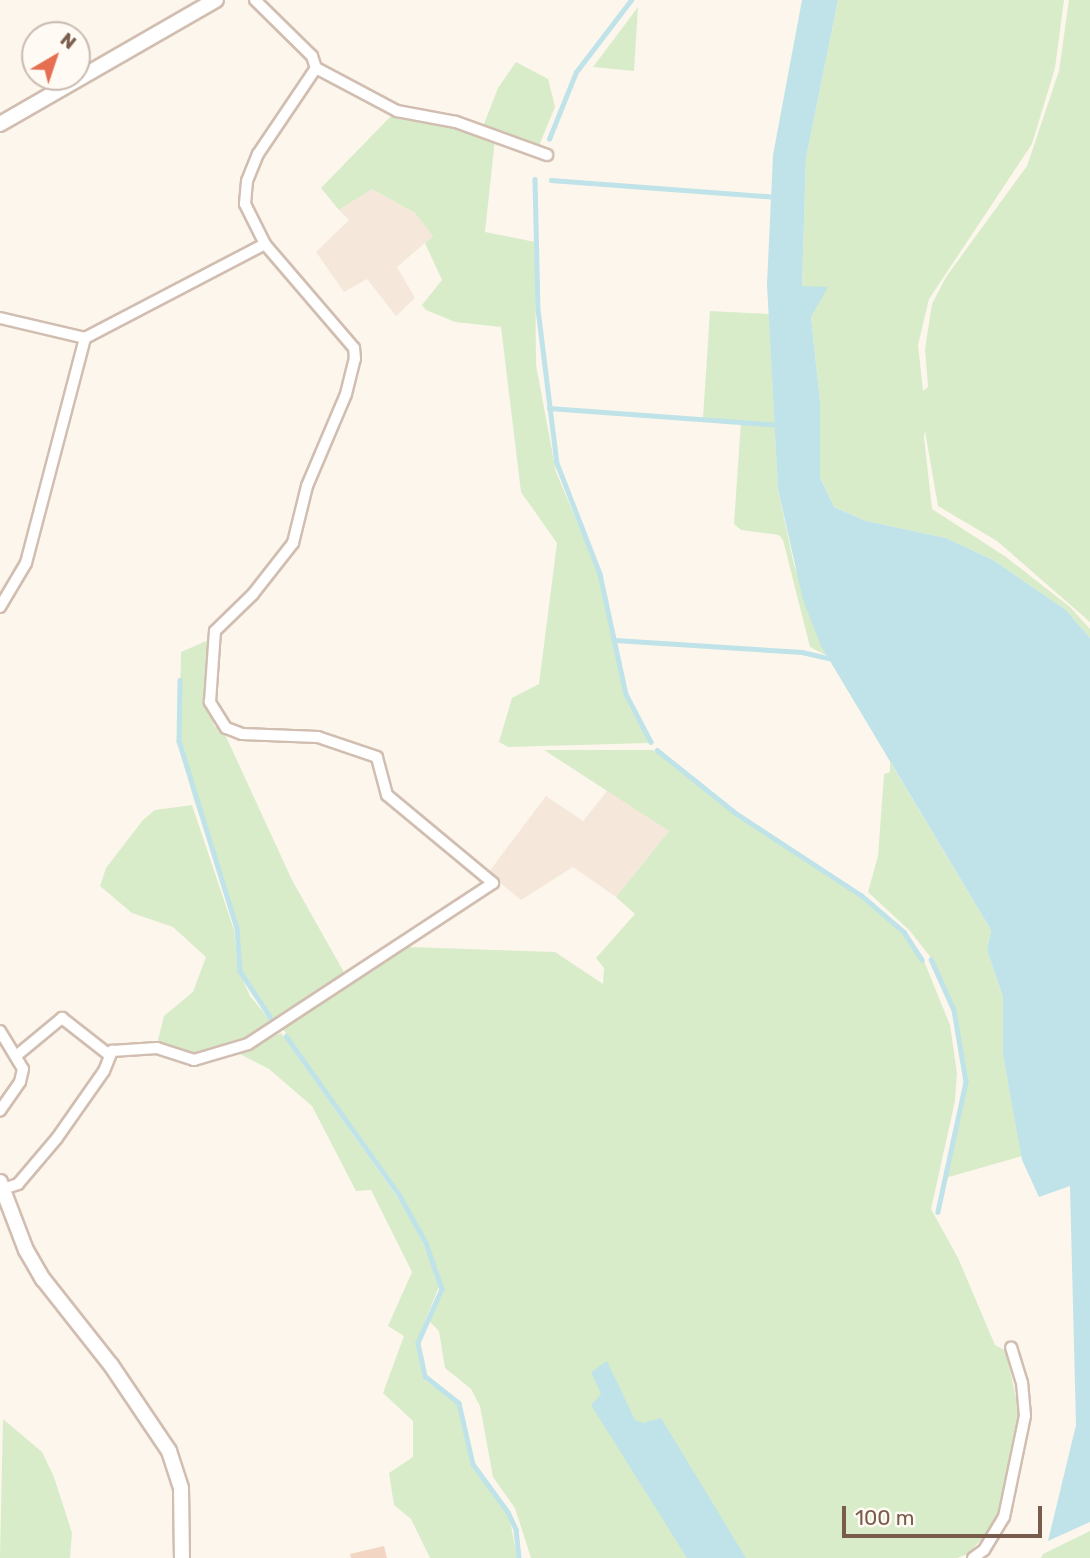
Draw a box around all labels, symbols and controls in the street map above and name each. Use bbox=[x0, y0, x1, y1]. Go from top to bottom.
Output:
north arrow bbox=[21, 21, 91, 91]
text: N bbox=[56, 28, 81, 54]
scale bar bbox=[845, 1492, 1044, 1536]
text: 100 m bbox=[855, 1505, 914, 1530]

